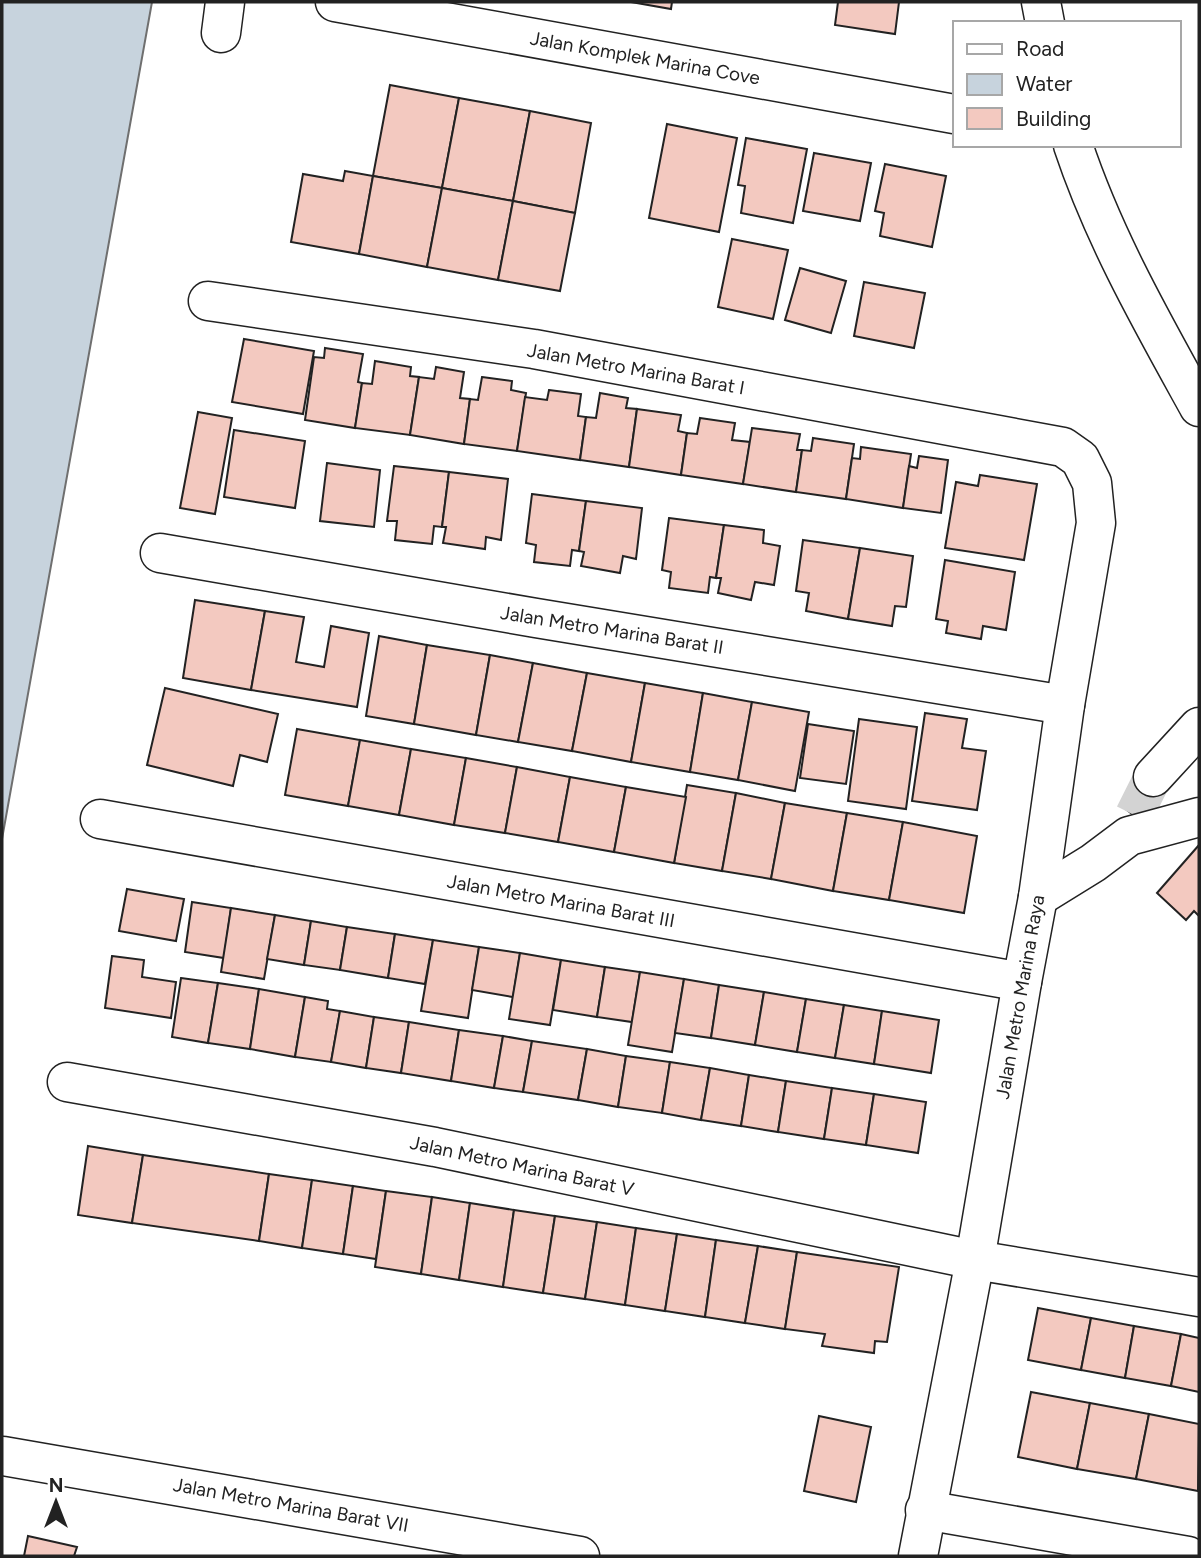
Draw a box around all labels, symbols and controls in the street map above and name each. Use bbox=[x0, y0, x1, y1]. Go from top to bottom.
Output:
legend bbox=[953, 21, 1180, 147]
street label: Jalan Komplek Marina Cove bbox=[528, 26, 762, 90]
text: Road bbox=[1016, 36, 1064, 61]
text: Water bbox=[1016, 71, 1072, 96]
text: Building bbox=[1016, 106, 1091, 131]
street label: Jalan Metro Marina Barat I bbox=[525, 339, 747, 399]
street label: Jalan Metro Marina Barat II bbox=[499, 601, 725, 659]
street label: Jalan Metro Marina Barat III bbox=[445, 870, 677, 932]
street label: Jalan Metro Marina Raya bbox=[991, 893, 1049, 1101]
street label: Jalan Metro Marina Barat V bbox=[408, 1131, 636, 1201]
north arrow bbox=[21, 1467, 91, 1537]
street label: Jalan Metro Marina Barat VII bbox=[171, 1473, 411, 1537]
text: N bbox=[49, 1474, 63, 1497]

